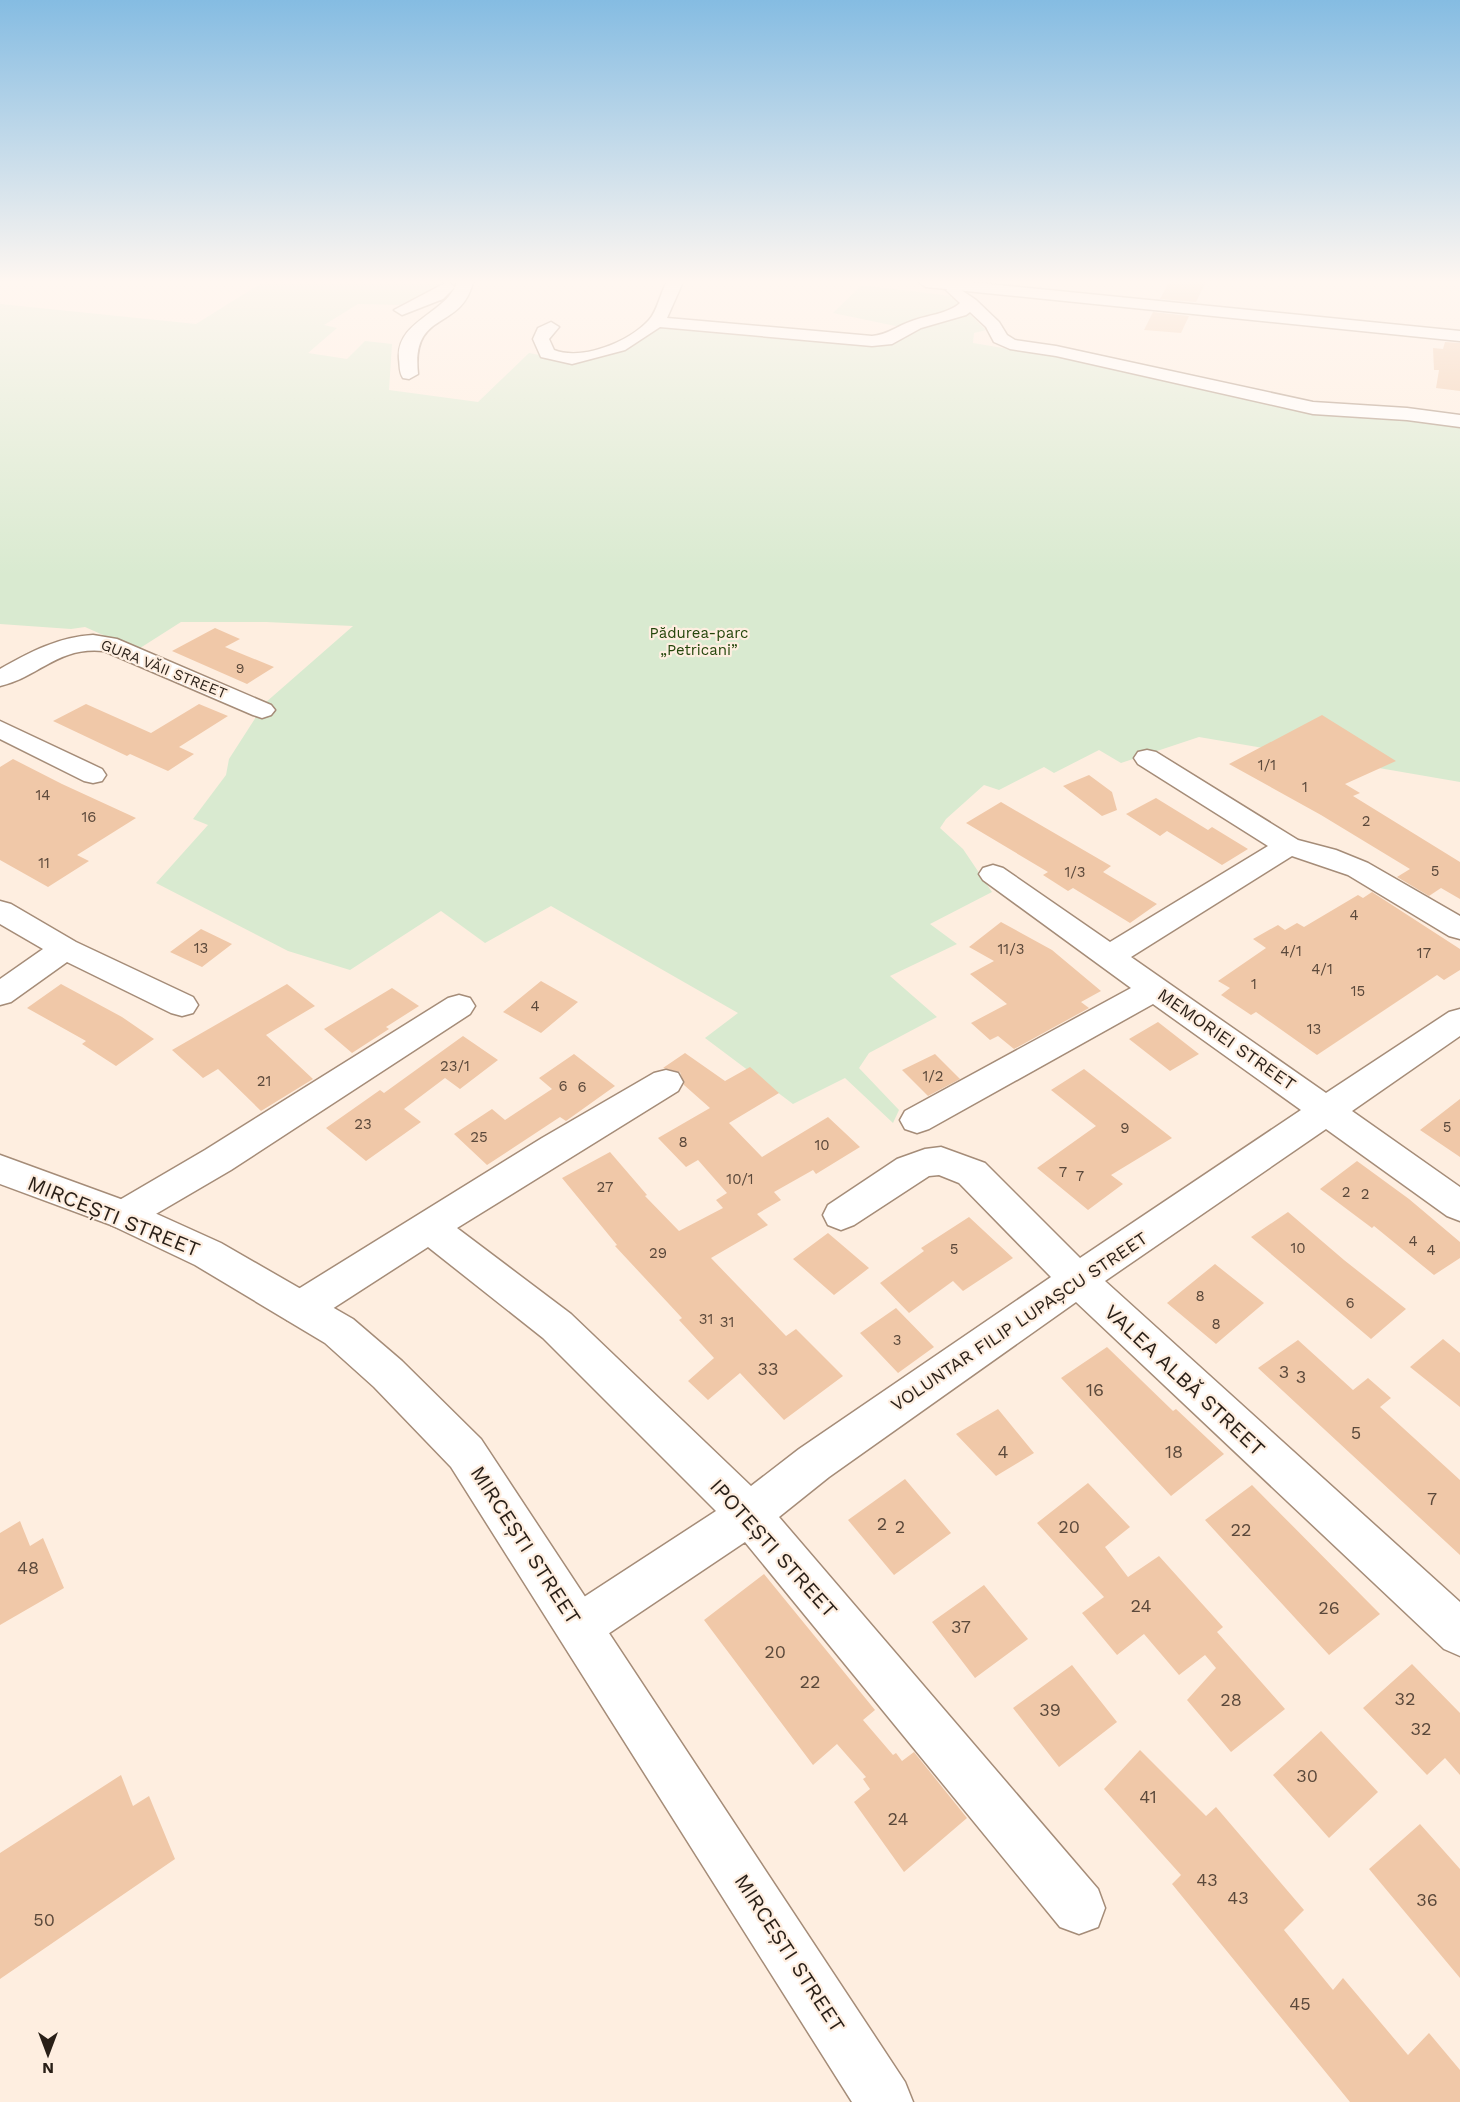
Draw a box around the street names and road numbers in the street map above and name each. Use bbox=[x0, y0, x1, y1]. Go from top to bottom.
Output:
street label: GURA VĂII STREET bbox=[98, 635, 230, 703]
street label: MEMORIEI STREET bbox=[1154, 983, 1300, 1095]
street label: MIRCEȘTI STREET bbox=[24, 1170, 204, 1262]
street label: VOLUNTAR FILIP LUPAȘCU STREET bbox=[887, 1227, 1151, 1415]
street label: VALEA ALBĂ STREET bbox=[1099, 1299, 1271, 1461]
street label: MIRCEȘTI STREET bbox=[466, 1461, 587, 1629]
street label: IPOTEȘTI STREET bbox=[705, 1473, 843, 1623]
street label: MIRCEȘTI STREET bbox=[730, 1869, 851, 2037]

